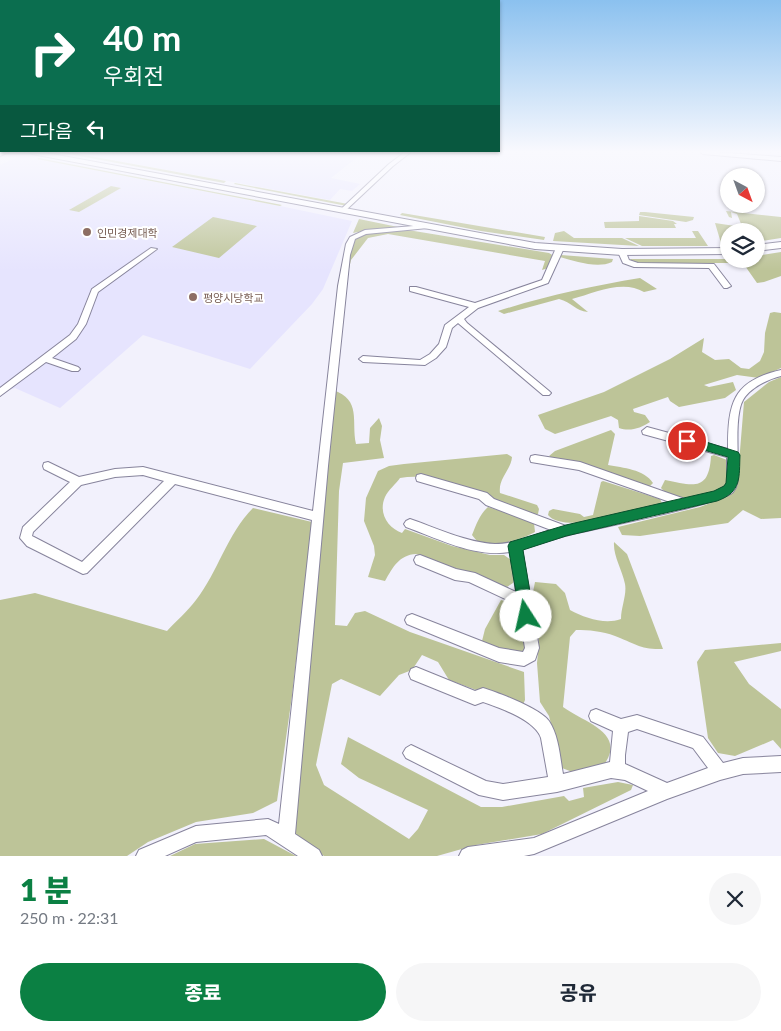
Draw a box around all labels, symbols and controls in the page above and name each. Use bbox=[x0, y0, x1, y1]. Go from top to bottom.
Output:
text: 40 m bbox=[103, 16, 181, 58]
icon: right bbox=[20, 20, 85, 85]
text: 우회전 bbox=[103, 62, 164, 89]
icon: left bbox=[82, 115, 110, 143]
text: 그다음 bbox=[20, 119, 72, 142]
north arrow bbox=[720, 168, 765, 212]
map controls bbox=[720, 168, 765, 268]
button: layers bbox=[720, 223, 765, 268]
marker: 인민경제대학 bbox=[81, 226, 93, 238]
place label: 인민경제대학 bbox=[97, 226, 158, 239]
marker: 평양시당학교 bbox=[187, 291, 199, 303]
place label: 평양시당학교 bbox=[203, 291, 264, 304]
pin bbox=[666, 420, 708, 462]
icon: arrive bbox=[673, 427, 701, 455]
position arrow bbox=[499, 589, 551, 641]
text: 1 분 bbox=[20, 871, 72, 907]
button: close bbox=[709, 873, 761, 925]
text: 250 m · 22:31 bbox=[20, 908, 119, 927]
button: 종료 bbox=[20, 963, 386, 1021]
button: 공유 bbox=[396, 963, 761, 1021]

